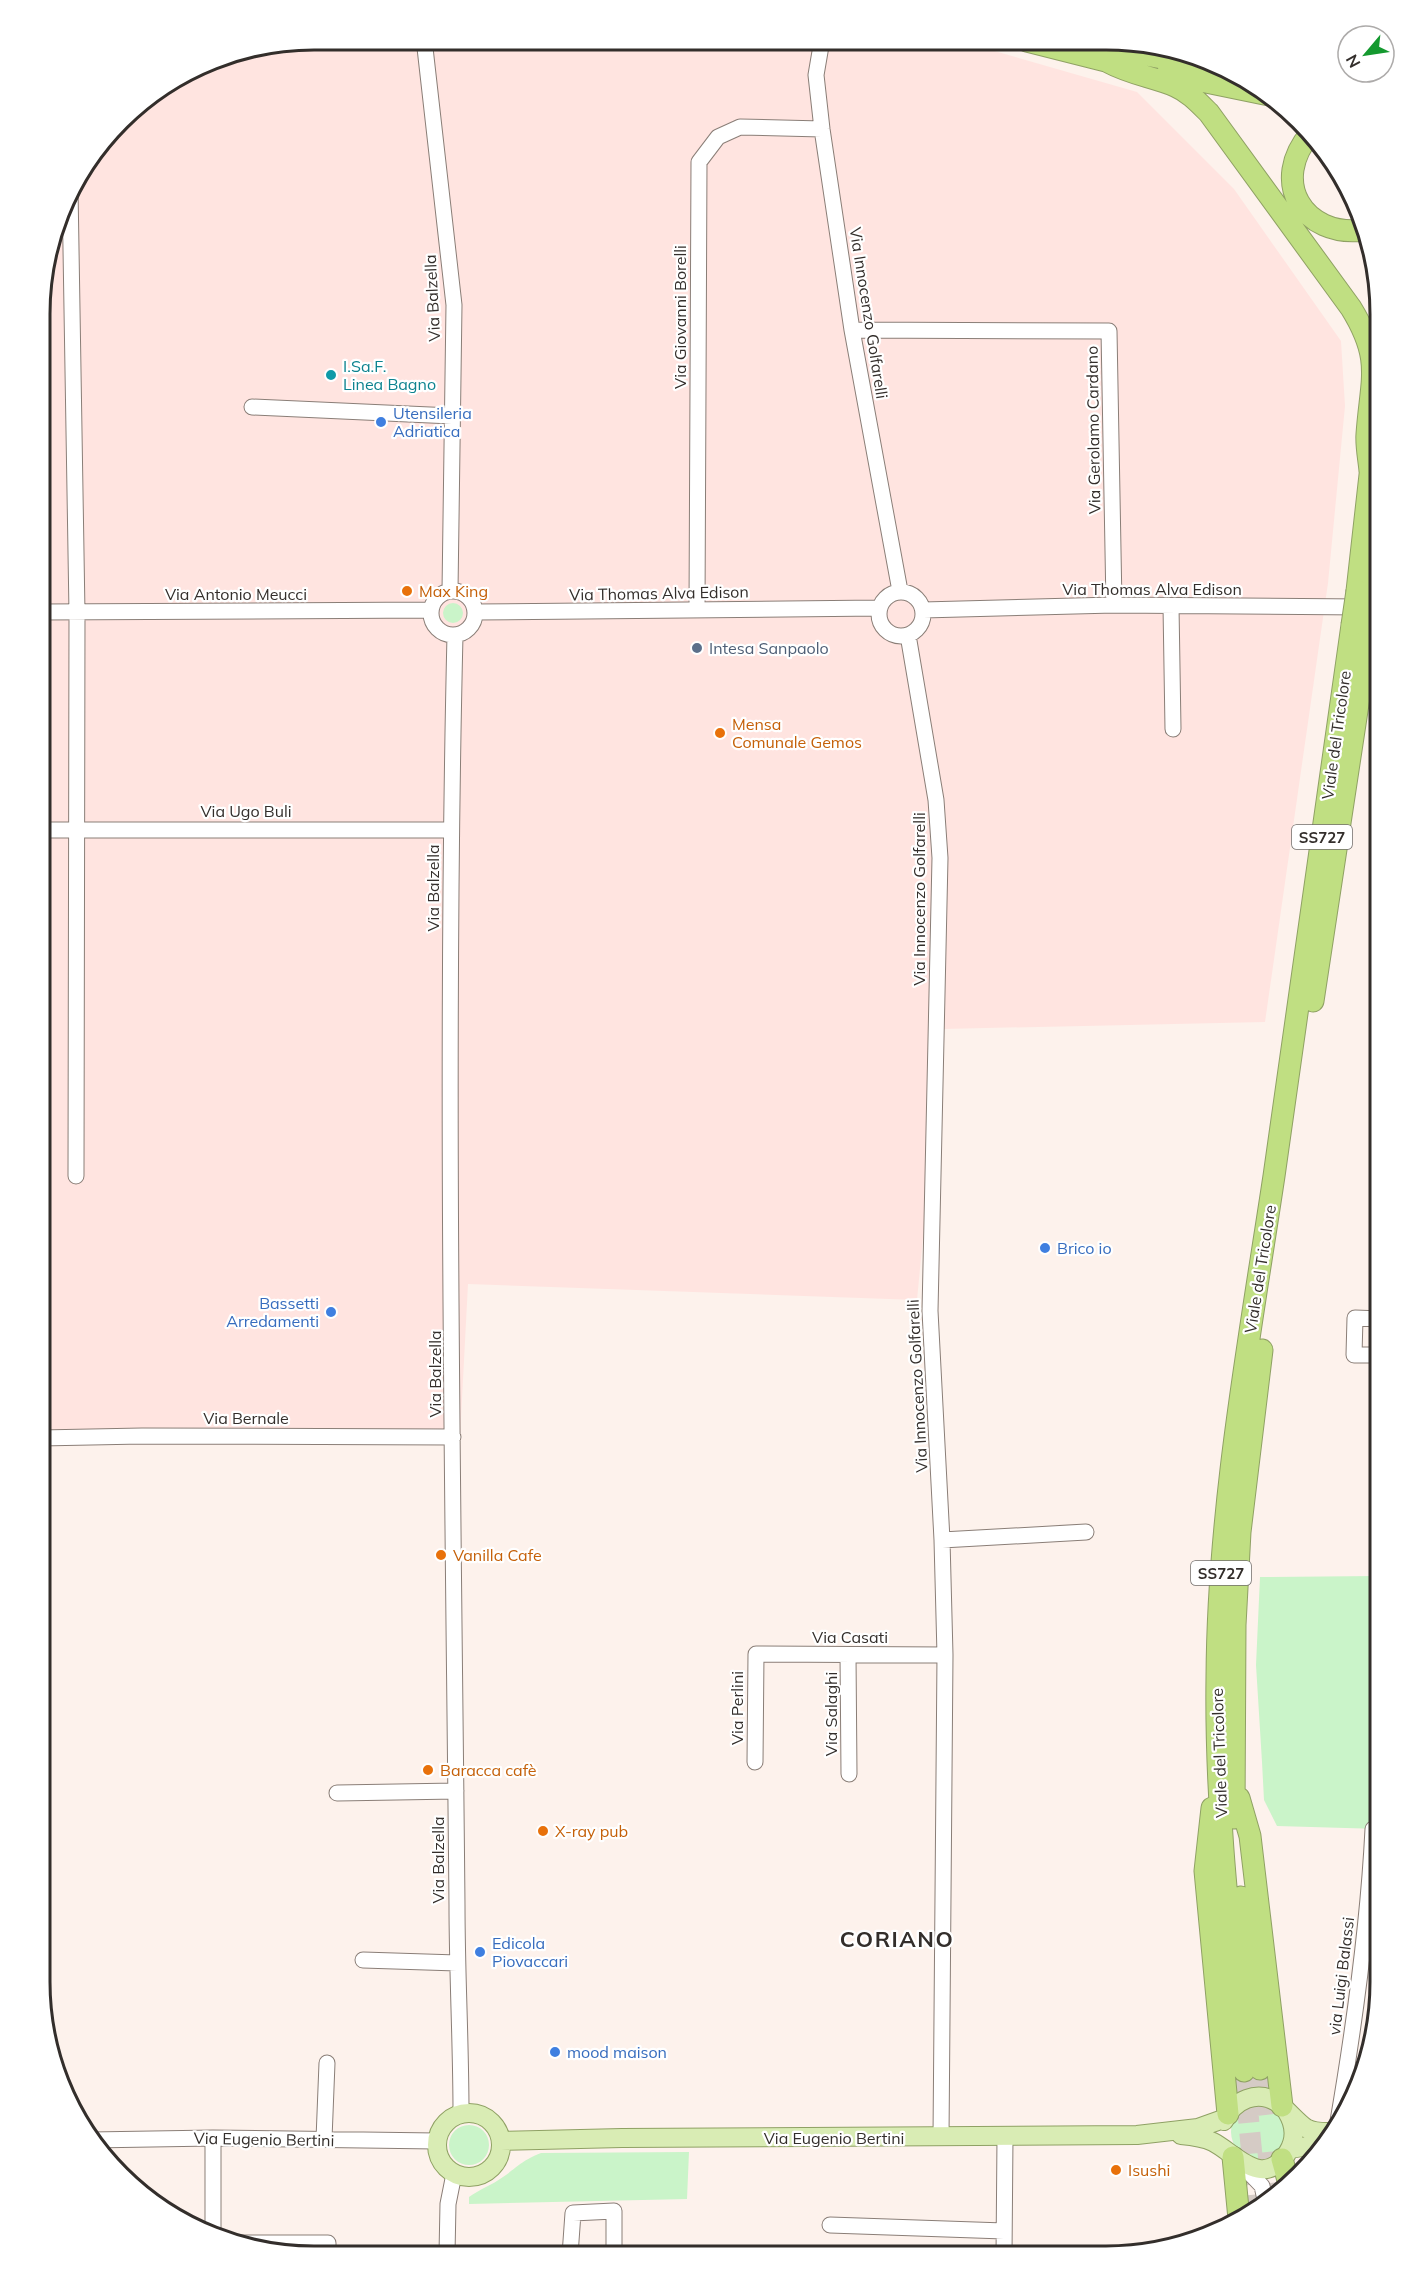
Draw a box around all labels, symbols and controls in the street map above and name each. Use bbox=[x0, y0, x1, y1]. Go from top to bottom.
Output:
north arrow bbox=[1336, 24, 1396, 84]
text: N bbox=[1341, 51, 1365, 71]
street label: Via Innocenzo Golfarelli bbox=[846, 226, 892, 400]
street label: Via Giovanni Borelli bbox=[670, 245, 690, 389]
street label: Via Balzella bbox=[420, 254, 444, 342]
street label: Via Gerolamo Cardano bbox=[1082, 346, 1104, 514]
place label: I.Sa.F. Linea Bagno bbox=[343, 356, 436, 394]
marker: I.Sa.F. Linea Bagno bbox=[324, 368, 338, 382]
place label: Utensileria Adriatica bbox=[393, 403, 472, 441]
marker: Utensileria Adriatica bbox=[374, 415, 388, 429]
street label: Via Thomas Alva Edison bbox=[1062, 579, 1242, 599]
place label: Max King bbox=[419, 581, 488, 601]
street label: Via Thomas Alva Edison bbox=[569, 581, 749, 605]
street label: Via Antonio Meucci bbox=[165, 584, 307, 604]
marker: Max King bbox=[400, 584, 414, 598]
place label: Intesa Sanpaolo bbox=[709, 638, 829, 658]
marker: Intesa Sanpaolo bbox=[690, 641, 704, 655]
street label: Viale del Tricolore bbox=[1317, 669, 1355, 801]
place label: Mensa Comunale Gemos bbox=[732, 714, 862, 752]
marker: Mensa Comunale Gemos bbox=[713, 726, 727, 740]
street label: Via Ugo Buli bbox=[200, 801, 292, 821]
street label: Via Innocenzo Golfarelli bbox=[909, 812, 929, 986]
road number: SS727 bbox=[1292, 825, 1352, 849]
street label: Via Balzella bbox=[423, 844, 443, 932]
street label: Viale del Tricolore bbox=[1240, 1203, 1280, 1335]
place label: Brico io bbox=[1057, 1238, 1112, 1258]
marker: Brico io bbox=[1038, 1241, 1052, 1255]
place label: Bassetti Arredamenti bbox=[226, 1293, 319, 1331]
street label: Via Innocenzo Golfarelli bbox=[902, 1299, 932, 1473]
marker: Bassetti Arredamenti bbox=[324, 1305, 338, 1319]
street label: Via Balzella bbox=[425, 1330, 445, 1418]
street label: Via Bernale bbox=[203, 1408, 289, 1428]
place label: Vanilla Cafe bbox=[453, 1545, 542, 1565]
marker: Vanilla Cafe bbox=[434, 1548, 448, 1562]
road number: SS727 bbox=[1191, 1561, 1251, 1585]
street label: Via Casati bbox=[812, 1627, 888, 1647]
street label: Via Perlini bbox=[727, 1671, 747, 1745]
street label: Via Salaghi bbox=[821, 1672, 841, 1756]
street label: Viale del Tricolore bbox=[1207, 1688, 1231, 1818]
place label: Baracca cafè bbox=[440, 1760, 537, 1780]
marker: Baracca cafè bbox=[421, 1763, 435, 1777]
street label: Via Balzella bbox=[428, 1816, 448, 1904]
place label: X-ray pub bbox=[555, 1821, 628, 1841]
marker: X-ray pub bbox=[536, 1824, 550, 1838]
street label: via Luigi Balassi bbox=[1324, 1916, 1358, 2036]
district label: CORIANO bbox=[840, 1925, 954, 1953]
place label: Edicola Piovaccari bbox=[492, 1933, 568, 1971]
marker: Edicola Piovaccari bbox=[473, 1945, 487, 1959]
place label: mood maison bbox=[567, 2042, 667, 2062]
marker: mood maison bbox=[548, 2045, 562, 2059]
street label: Via Eugenio Bertini bbox=[194, 2128, 334, 2150]
street label: Via Eugenio Bertini bbox=[764, 2128, 904, 2148]
place label: Isushi bbox=[1128, 2160, 1170, 2180]
marker: Isushi bbox=[1109, 2163, 1123, 2177]

